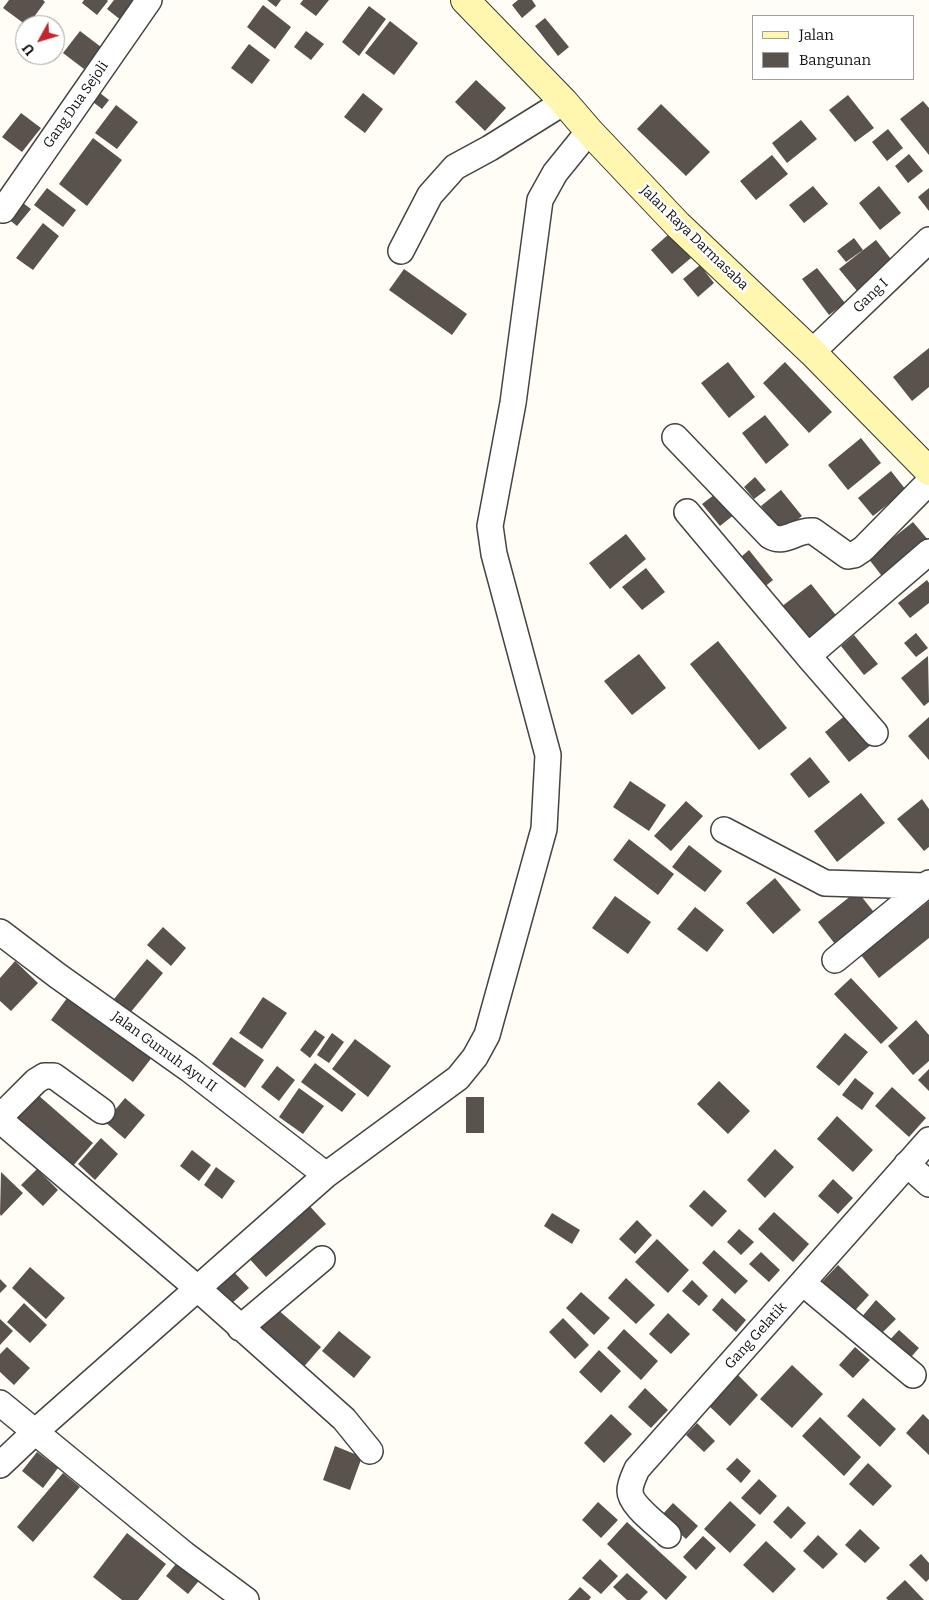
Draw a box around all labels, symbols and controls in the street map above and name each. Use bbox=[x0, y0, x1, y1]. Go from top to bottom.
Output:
north arrow bbox=[15, 15, 65, 65]
legend bbox=[752, 15, 914, 80]
text: Jalan bbox=[799, 26, 834, 44]
text: U bbox=[19, 40, 39, 59]
text: Bangunan bbox=[799, 51, 871, 69]
street label: Gang Dua Sejoli bbox=[40, 58, 112, 152]
street label: Jalan Raya Darmasaba bbox=[637, 182, 751, 294]
street label: Gang I bbox=[850, 275, 892, 317]
street label: Jalan Gumuh Ayu II bbox=[108, 1008, 220, 1096]
street label: Gang Gelatik bbox=[722, 1299, 790, 1373]

